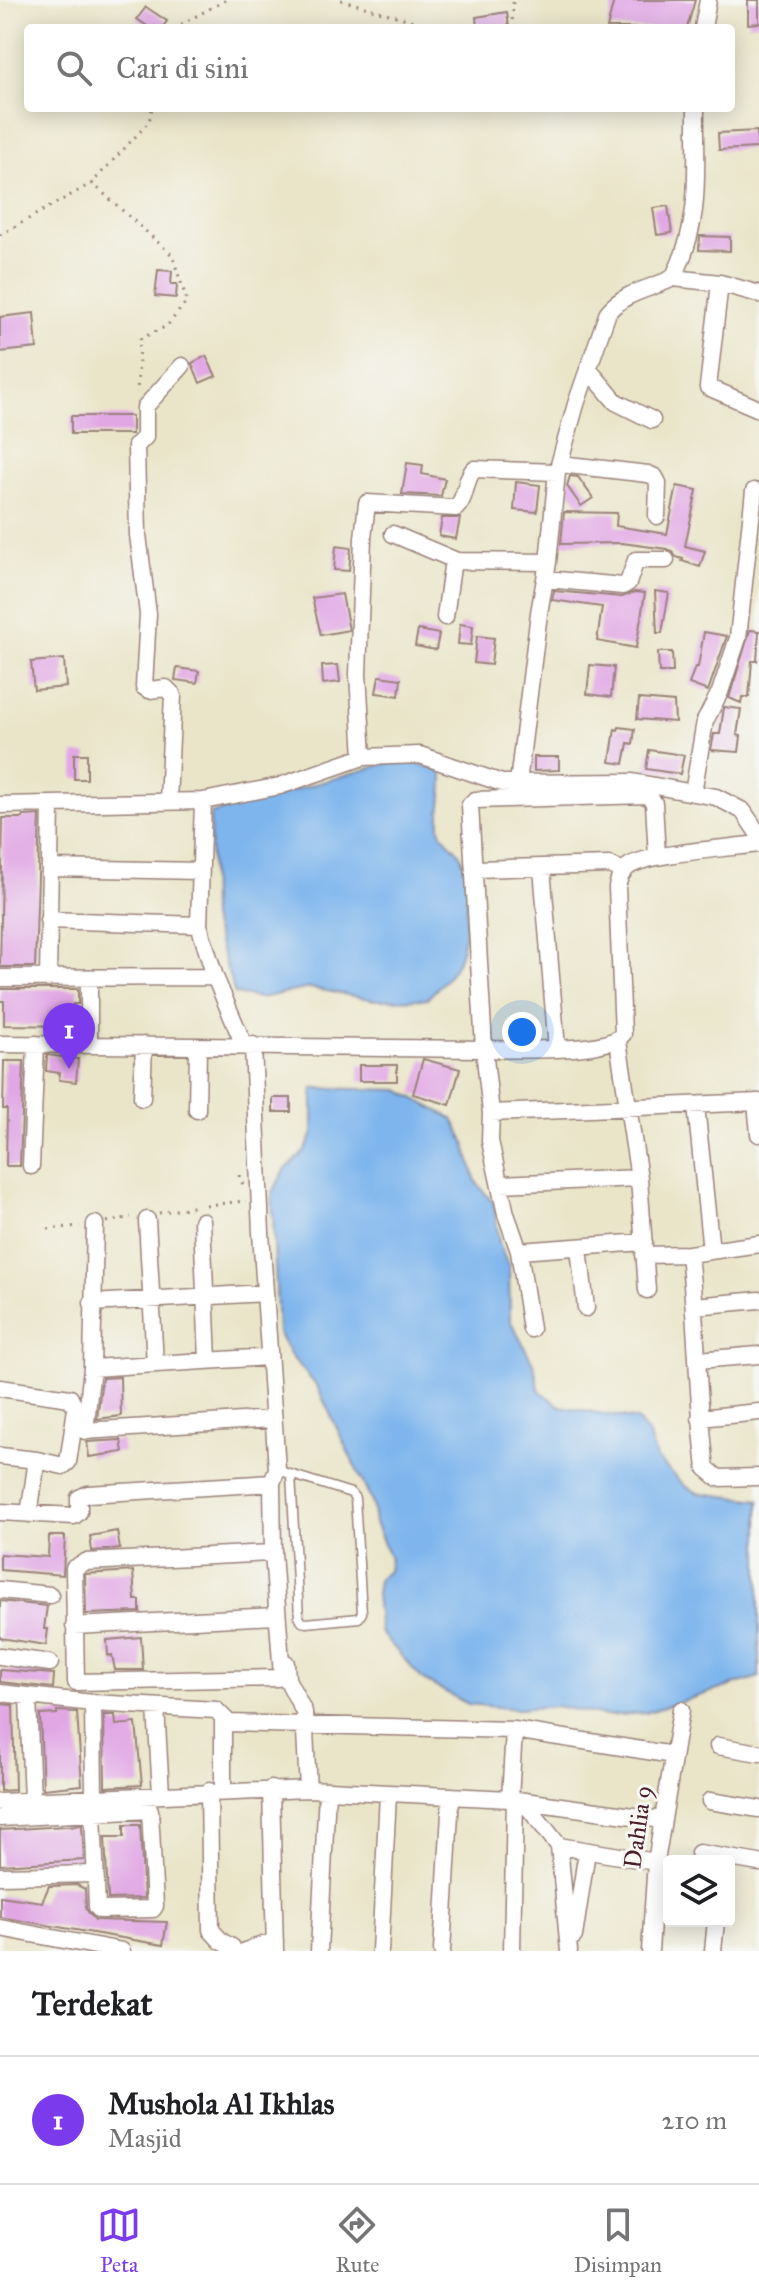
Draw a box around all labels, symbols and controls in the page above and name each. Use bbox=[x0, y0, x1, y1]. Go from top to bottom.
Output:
search box bbox=[24, 24, 735, 112]
icon: search bbox=[52, 46, 96, 90]
text: Cari di sini bbox=[116, 50, 249, 86]
pin: 1 bbox=[43, 1003, 95, 1069]
your location bbox=[502, 1012, 542, 1052]
street label: Dahlia 9 bbox=[617, 1783, 659, 1871]
map controls bbox=[663, 1855, 735, 1927]
button: layers bbox=[663, 1855, 735, 1927]
text: Terdekat bbox=[32, 1983, 153, 2024]
text: Mushola Al Ikhlas bbox=[108, 2086, 335, 2122]
text: 1 bbox=[53, 2104, 63, 2136]
text: 210 m bbox=[661, 2104, 727, 2136]
text: Masjid bbox=[108, 2122, 182, 2154]
tab: Peta bbox=[97, 2203, 141, 2278]
tab: Rute bbox=[335, 2203, 379, 2278]
tab: Disimpan bbox=[574, 2203, 662, 2278]

